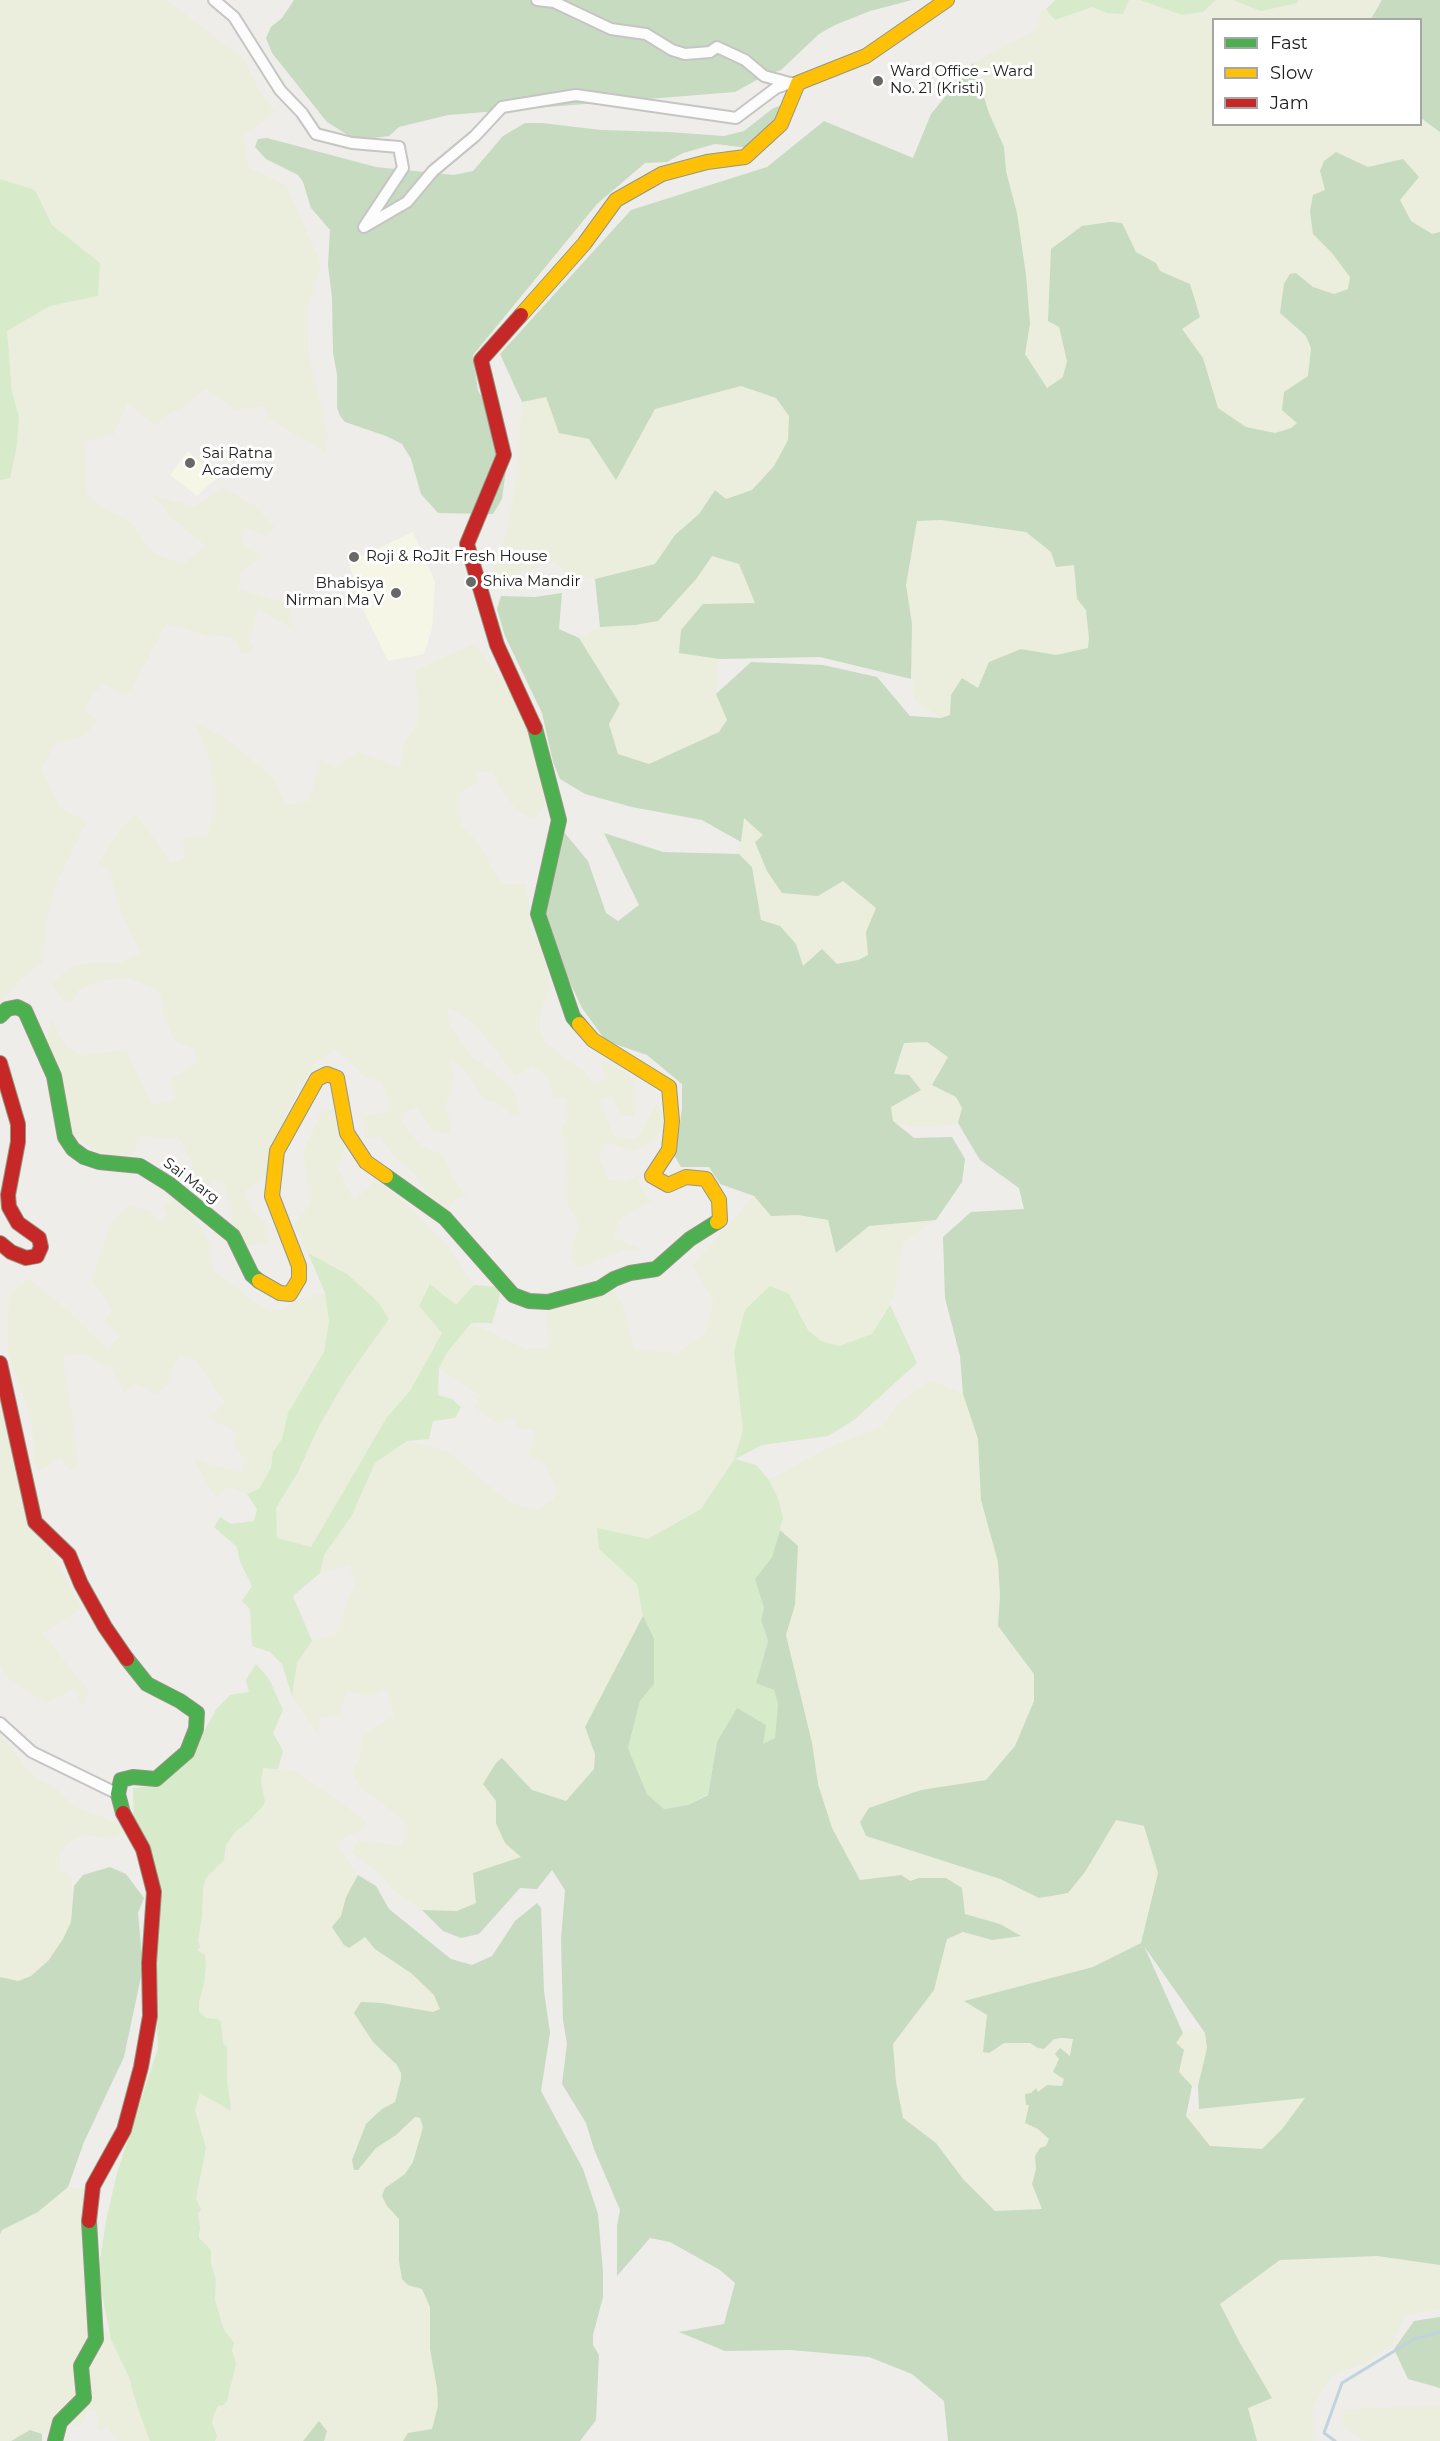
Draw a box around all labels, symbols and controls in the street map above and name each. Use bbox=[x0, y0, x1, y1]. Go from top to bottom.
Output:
legend bbox=[1212, 18, 1422, 126]
text: Fast bbox=[1270, 32, 1308, 54]
text: Slow bbox=[1270, 62, 1313, 84]
place label: Ward Office - Ward No. 21 (Kristi) bbox=[890, 63, 1033, 98]
marker: Ward Office - Ward No. 21 (Kristi) bbox=[871, 74, 885, 88]
text: Jam bbox=[1270, 92, 1309, 114]
place label: Sai Ratna Academy bbox=[202, 445, 273, 480]
marker: Sai Ratna Academy bbox=[183, 456, 197, 470]
place label: Roji & RoJit Fresh House bbox=[366, 548, 548, 566]
marker: Roji & RoJit Fresh House bbox=[347, 550, 361, 564]
place label: Shiva Mandir bbox=[483, 573, 581, 591]
place label: Bhabisya Nirman Ma V bbox=[285, 575, 384, 610]
marker: Shiva Mandir bbox=[464, 575, 478, 589]
marker: Bhabisya Nirman Ma V bbox=[389, 586, 403, 600]
street label: Sai Marg bbox=[160, 1154, 222, 1208]

